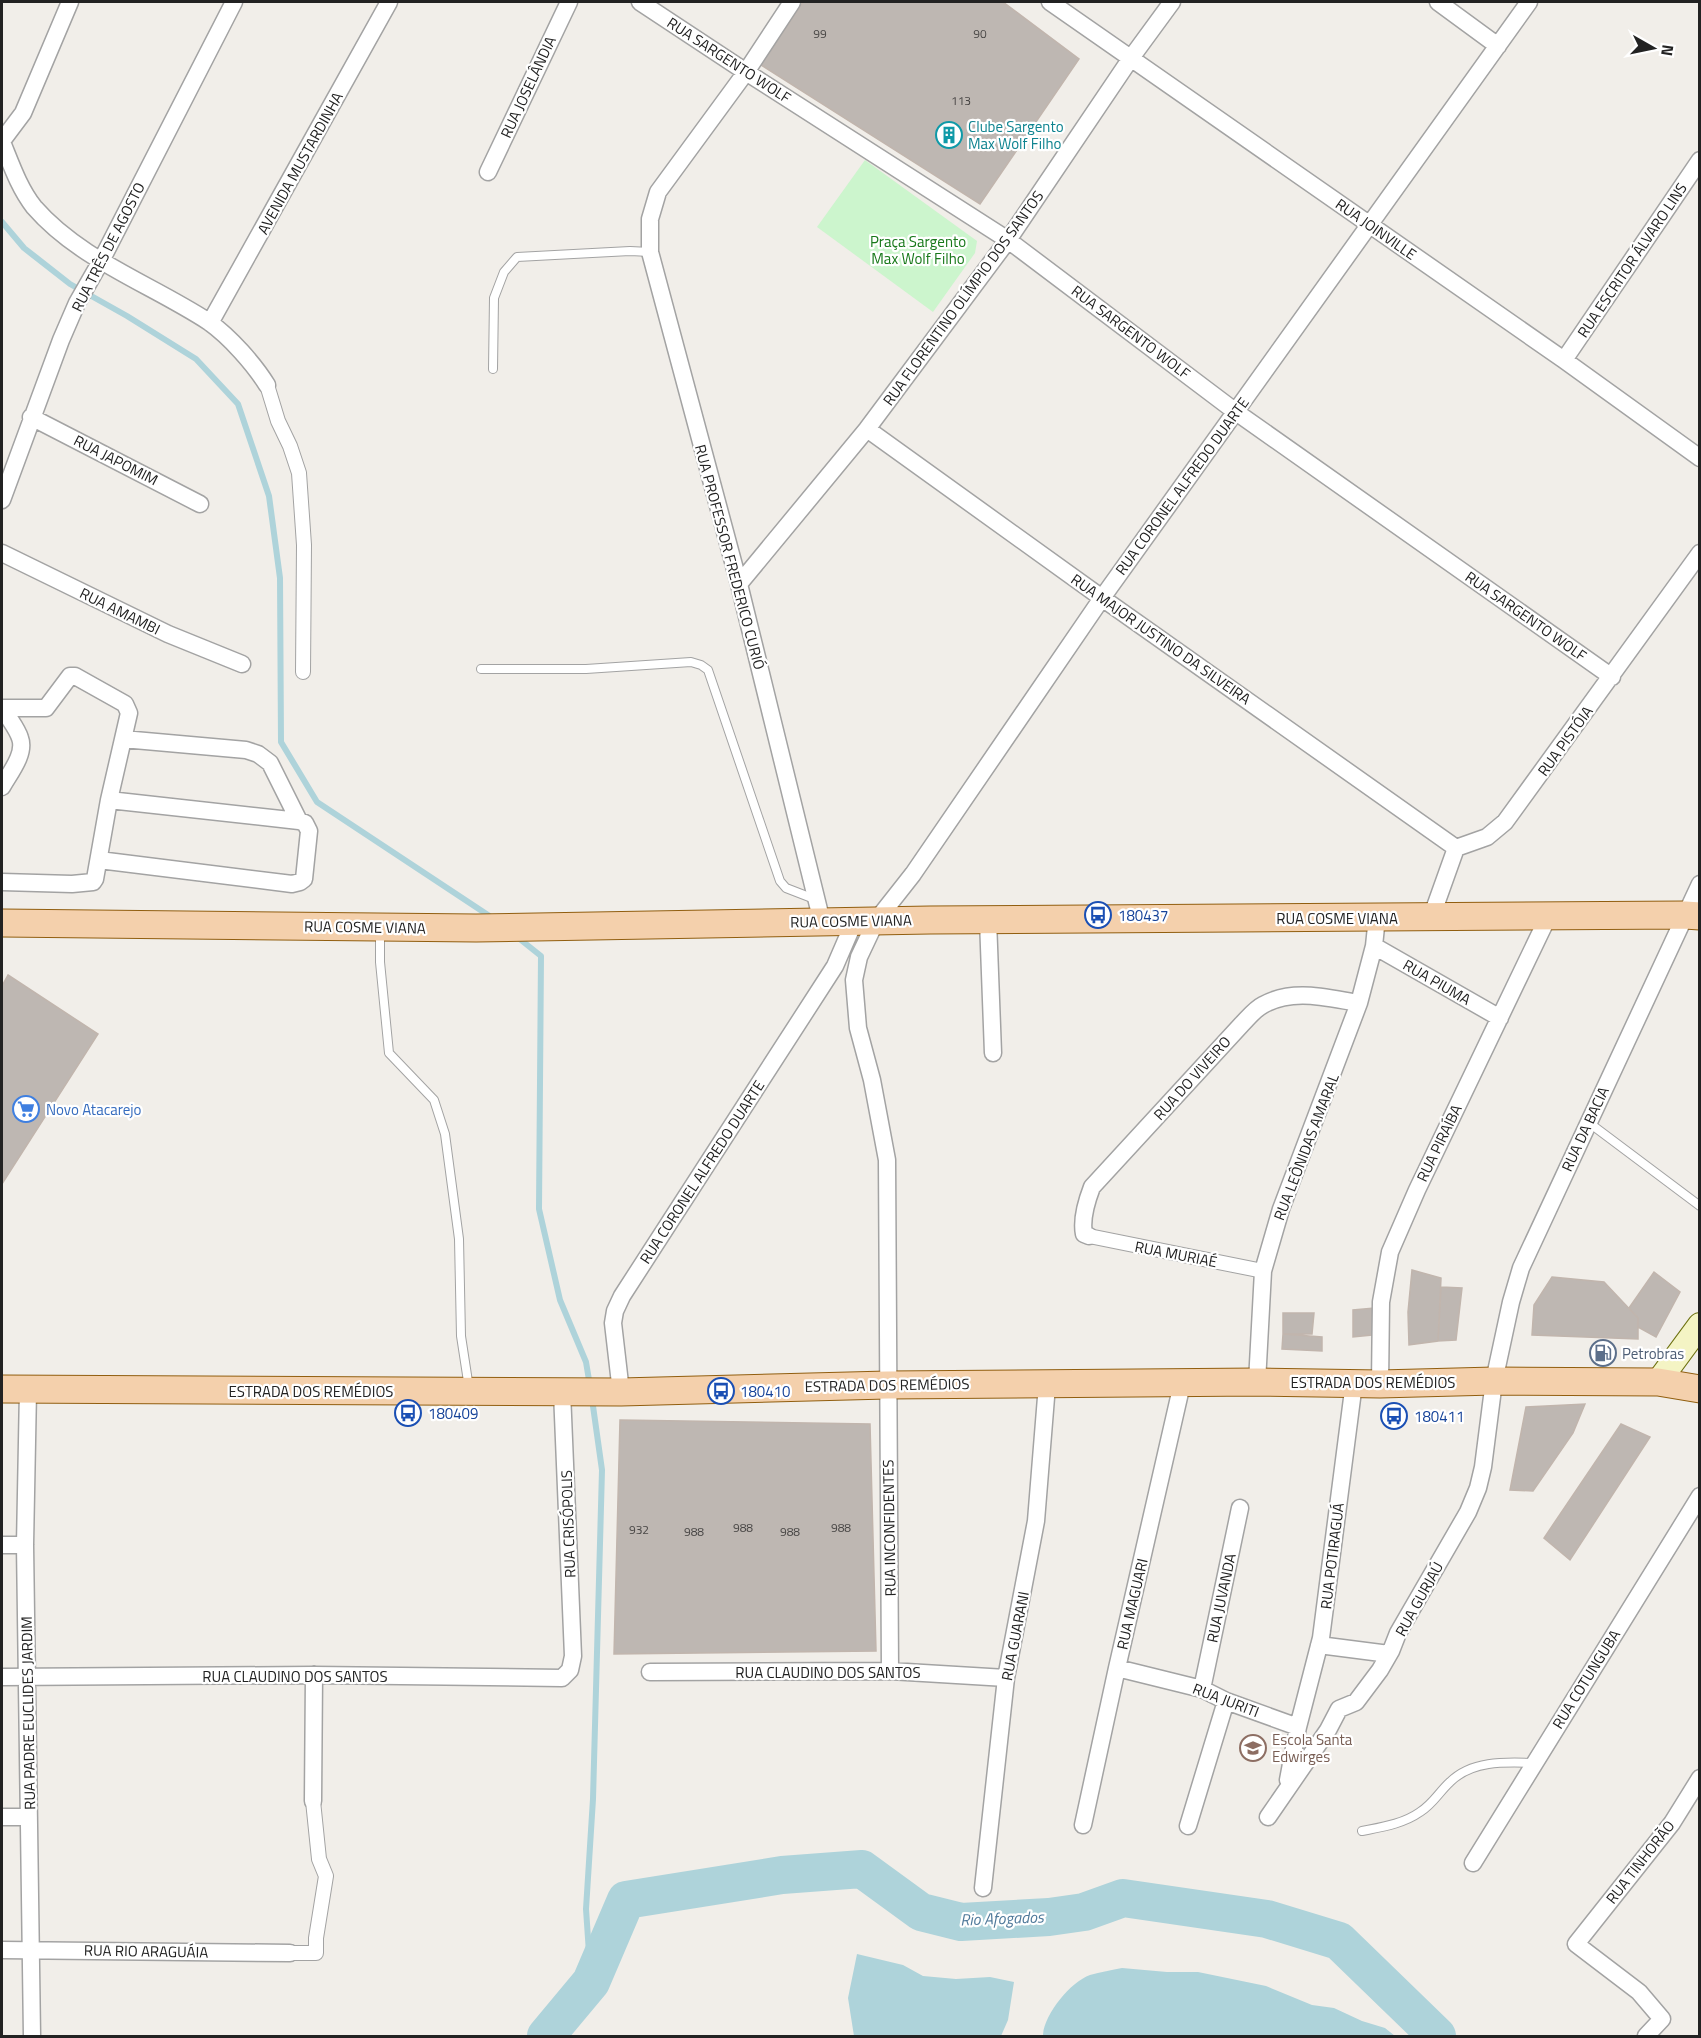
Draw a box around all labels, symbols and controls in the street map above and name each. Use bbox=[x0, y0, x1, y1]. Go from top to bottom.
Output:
street label: RUA SARGENTO WOLF bbox=[662, 11, 796, 109]
north arrow bbox=[1623, 18, 1683, 78]
house number: 99 bbox=[813, 24, 827, 43]
house number: 90 bbox=[973, 24, 987, 43]
street label: RUA JOSELÂNDIA bbox=[494, 32, 562, 142]
text: N bbox=[1655, 43, 1681, 58]
street label: AVENIDA MUSTARDINHA bbox=[251, 88, 349, 238]
house number: 113 bbox=[951, 91, 971, 110]
place label: Clube Sargento Max Wolf Filho bbox=[968, 115, 1064, 155]
building icon: Clube Sargento Max Wolf Filho bbox=[934, 120, 964, 150]
street label: RUA TRÊS DE AGOSTO bbox=[65, 178, 151, 316]
street label: RUA ESCRITOR ÁLVARO LINS bbox=[1571, 178, 1693, 342]
street label: RUA FLORENTINO OLÍMPIO DOS SANTOS bbox=[877, 186, 1049, 410]
street label: RUA JOINVILLE bbox=[1331, 193, 1421, 265]
park label: Praça Sargento Max Wolf Filho bbox=[870, 230, 966, 270]
street label: RUA SARGENTO WOLF bbox=[1067, 280, 1195, 385]
street label: RUA CORONEL ALFREDO DUARTE bbox=[1110, 392, 1254, 580]
street label: RUA JAPOMIM bbox=[70, 429, 162, 491]
street label: RUA PROFESSOR FREDERICO CURIÓ bbox=[689, 442, 771, 672]
street label: RUA SARGENTO WOLF bbox=[1460, 565, 1592, 667]
street label: RUA MAJOR JUSTINO DA SILVEIRA bbox=[1066, 568, 1256, 710]
street label: RUA AMAMBI bbox=[76, 582, 164, 640]
street label: RUA PISTÓIA bbox=[1532, 701, 1598, 781]
bus stop icon: 180437 bbox=[1083, 900, 1113, 930]
place label: 180437 bbox=[1118, 904, 1168, 927]
street label: RUA COSME VIANA bbox=[1276, 907, 1398, 930]
street label: RUA COSME VIANA bbox=[790, 908, 912, 934]
street label: RUA COSME VIANA bbox=[304, 914, 426, 940]
street label: RUA PIUMA bbox=[1399, 953, 1475, 1011]
street label: RUA DO VIVEIRO bbox=[1148, 1031, 1236, 1125]
street label: RUA LEÔNIDAS AMARAL bbox=[1267, 1070, 1345, 1224]
street label: RUA CORONEL ALFREDO DUARTE bbox=[634, 1076, 770, 1268]
street label: RUA DA BACIA bbox=[1555, 1083, 1615, 1175]
supermarket icon: Novo Atacarejo bbox=[11, 1094, 41, 1124]
place label: Novo Atacarejo bbox=[46, 1098, 142, 1121]
street label: RUA PIRAÍBA bbox=[1410, 1100, 1468, 1186]
street label: RUA MURIAÉ bbox=[1133, 1235, 1219, 1273]
fuel station icon: Petrobras bbox=[1588, 1338, 1618, 1368]
place label: Petrobras bbox=[1622, 1342, 1684, 1365]
street label: ESTRADA DOS REMÉDIOS bbox=[1291, 1371, 1455, 1394]
street label: ESTRADA DOS REMÉDIOS bbox=[804, 1372, 970, 1398]
bus stop icon: 180410 bbox=[706, 1376, 736, 1406]
street label: ESTRADA DOS REMÉDIOS bbox=[229, 1380, 393, 1403]
place label: 180410 bbox=[740, 1380, 790, 1403]
bus stop icon: 180409 bbox=[393, 1398, 423, 1428]
bus stop icon: 180411 bbox=[1379, 1401, 1409, 1431]
place label: 180409 bbox=[428, 1402, 478, 1425]
place label: 180411 bbox=[1414, 1405, 1464, 1428]
street label: RUA INCONFIDENTES bbox=[876, 1459, 902, 1597]
street label: RUA CRISÓPOLIS bbox=[555, 1470, 581, 1578]
street label: RUA POTIRAGUÁ bbox=[1314, 1502, 1350, 1610]
house number: 988 bbox=[733, 1518, 753, 1537]
house number: 988 bbox=[831, 1518, 851, 1537]
house number: 932 bbox=[629, 1520, 649, 1539]
house number: 988 bbox=[684, 1522, 704, 1541]
house number: 988 bbox=[780, 1522, 800, 1541]
street label: RUA JUVANDA bbox=[1200, 1551, 1242, 1645]
street label: RUA MAGUARI bbox=[1110, 1556, 1154, 1652]
street label: RUA GURJAÚ bbox=[1389, 1558, 1449, 1640]
street label: RUA GUARANI bbox=[995, 1589, 1035, 1683]
street label: RUA PADRE EUCLIDES JARDIM bbox=[15, 1616, 41, 1810]
street label: RUA COTUNGUBA bbox=[1546, 1625, 1626, 1733]
street label: RUA CLAUDINO DOS SANTOS bbox=[735, 1661, 921, 1684]
street label: RUA CLAUDINO DOS SANTOS bbox=[202, 1665, 388, 1688]
street label: RUA JURITI bbox=[1189, 1677, 1263, 1723]
place label: Escola Santa Edwirges bbox=[1272, 1728, 1353, 1768]
school or university icon: Escola Santa Edwirges bbox=[1238, 1733, 1268, 1763]
street label: RUA TINHORÃO bbox=[1600, 1815, 1680, 1909]
water label: Rio Afogados bbox=[960, 1905, 1045, 1931]
street label: RUA RIO ARAGUÁIA bbox=[84, 1938, 208, 1964]

